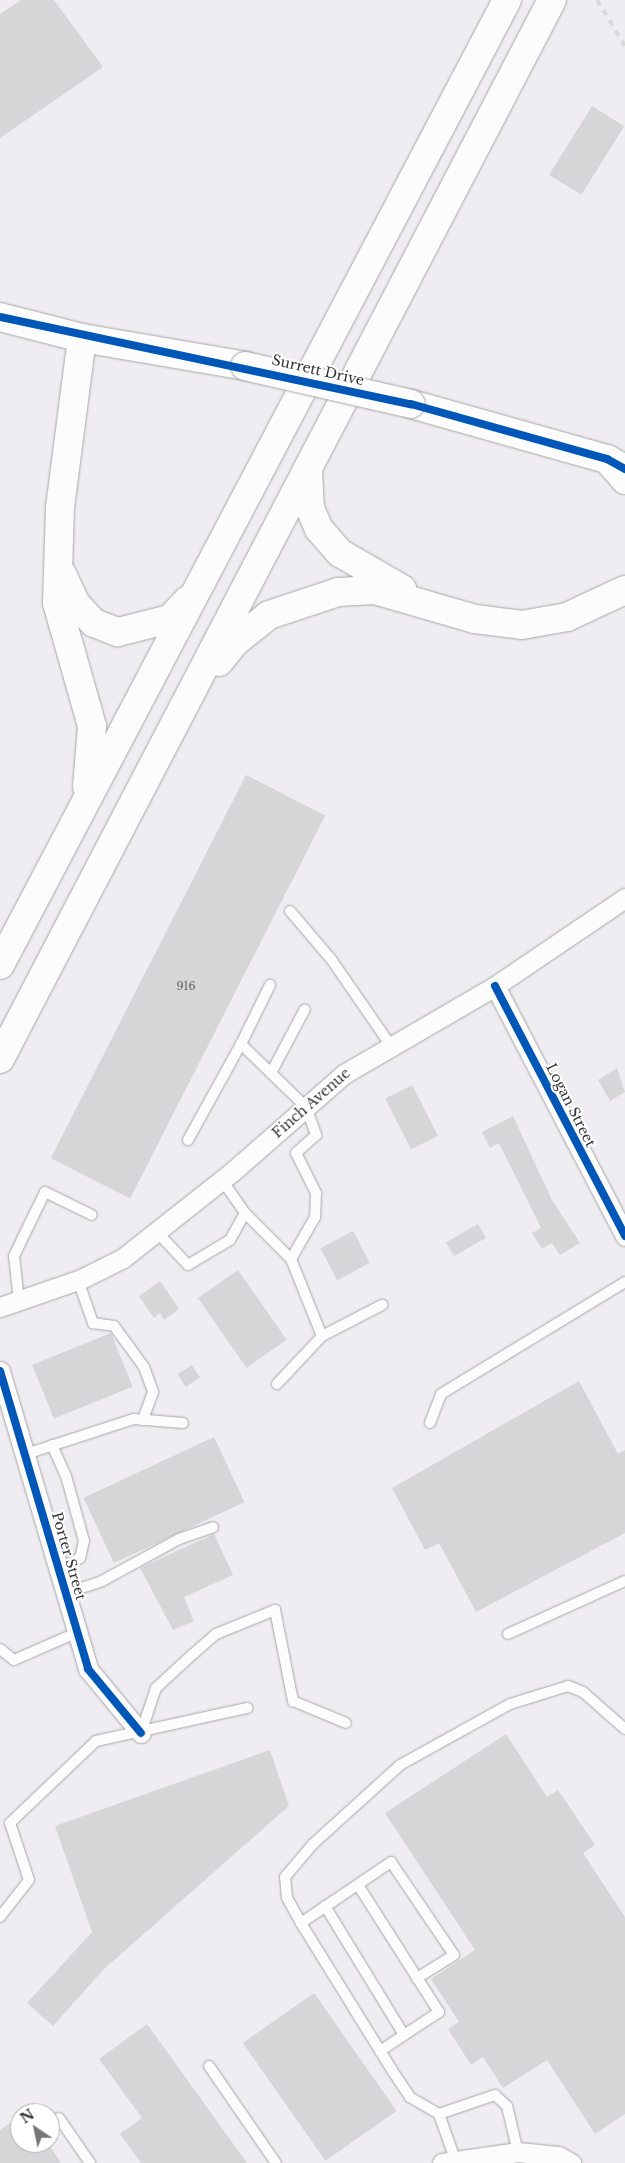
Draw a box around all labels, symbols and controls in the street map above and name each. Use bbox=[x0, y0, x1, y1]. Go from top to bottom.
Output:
street label: Surrett Drive bbox=[270, 351, 366, 389]
house number: 916 bbox=[176, 979, 196, 993]
street label: Logan Street bbox=[543, 1061, 599, 1149]
street label: Finch Avenue bbox=[268, 1064, 354, 1142]
street label: Porter Street bbox=[48, 1510, 90, 1602]
north arrow bbox=[10, 2103, 60, 2153]
text: N bbox=[17, 2105, 38, 2128]

